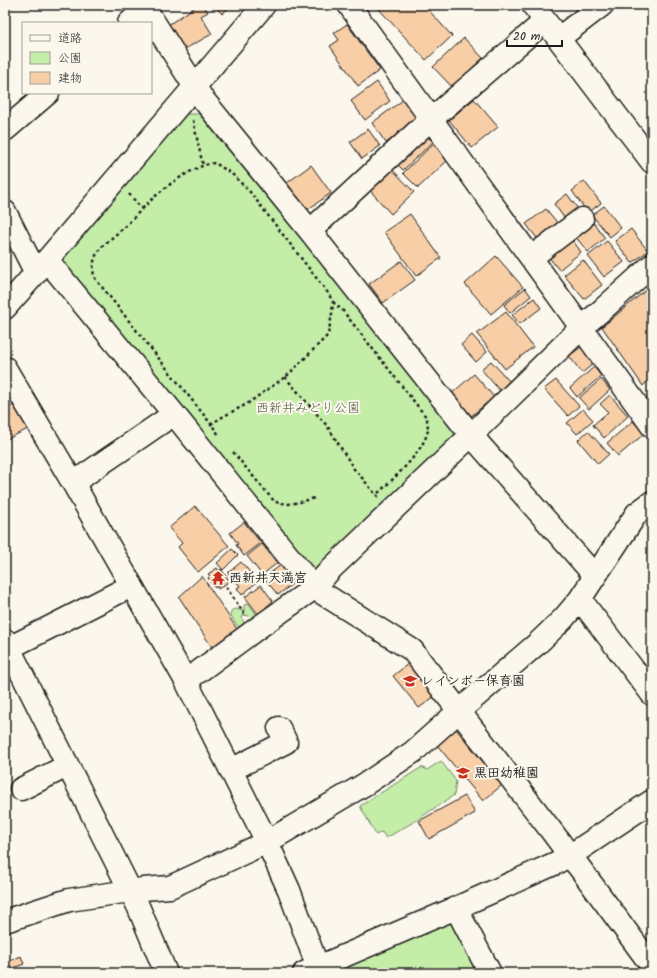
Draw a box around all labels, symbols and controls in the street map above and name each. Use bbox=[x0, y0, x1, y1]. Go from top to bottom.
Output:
legend bbox=[22, 22, 152, 94]
scale bar bbox=[507, 22, 562, 48]
text: 20 m bbox=[513, 27, 541, 46]
text: 道路 bbox=[58, 29, 82, 48]
text: 公園 bbox=[58, 49, 82, 68]
text: 建物 bbox=[58, 69, 82, 88]
park label: 西新井みどり公園 bbox=[256, 398, 360, 419]
place label: 西新井天満宮 bbox=[229, 568, 307, 589]
temple icon: 西新井天満宮 bbox=[210, 570, 226, 586]
place label: レインボー保育園 bbox=[421, 671, 525, 692]
school or university icon: レインボー保育園 bbox=[402, 673, 418, 689]
place label: 黒田幼稚園 bbox=[474, 763, 539, 784]
school or university icon: 黒田幼稚園 bbox=[455, 765, 471, 781]

